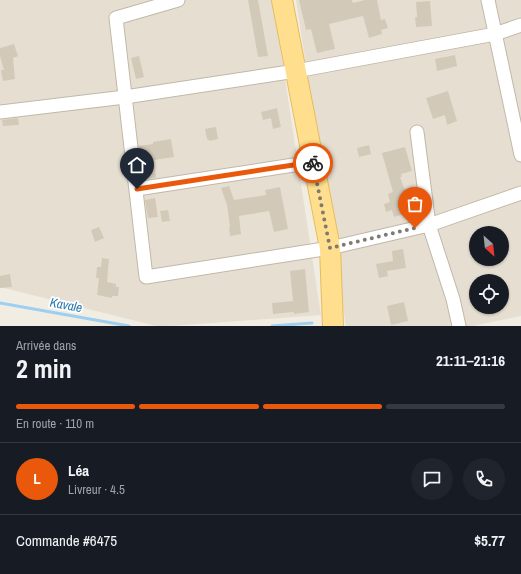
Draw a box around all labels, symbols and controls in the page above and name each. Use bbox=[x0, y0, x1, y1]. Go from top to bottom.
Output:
courier bbox=[293, 143, 333, 183]
pin bbox=[120, 148, 154, 189]
icon: bike bbox=[302, 152, 324, 174]
icon: home bbox=[126, 154, 148, 176]
pin bbox=[398, 187, 432, 228]
icon: bag bbox=[404, 193, 426, 215]
north arrow bbox=[469, 226, 509, 266]
map controls bbox=[469, 226, 509, 314]
button: locate bbox=[469, 274, 509, 314]
water label: Kavale bbox=[48, 294, 84, 316]
text: Arrivée dans bbox=[16, 337, 76, 354]
text: 21:11–21:16 bbox=[436, 350, 505, 371]
text: 2 min bbox=[16, 351, 72, 386]
text: En route · 110 m bbox=[16, 415, 94, 432]
button: chat bbox=[411, 458, 453, 500]
button: phone bbox=[463, 458, 505, 500]
text: Léa bbox=[68, 460, 89, 481]
text: L bbox=[33, 468, 41, 489]
text: Livreur · 4.5 bbox=[68, 481, 125, 498]
text: Commande #6475 bbox=[16, 530, 117, 551]
text: $5.77 bbox=[474, 530, 505, 551]

